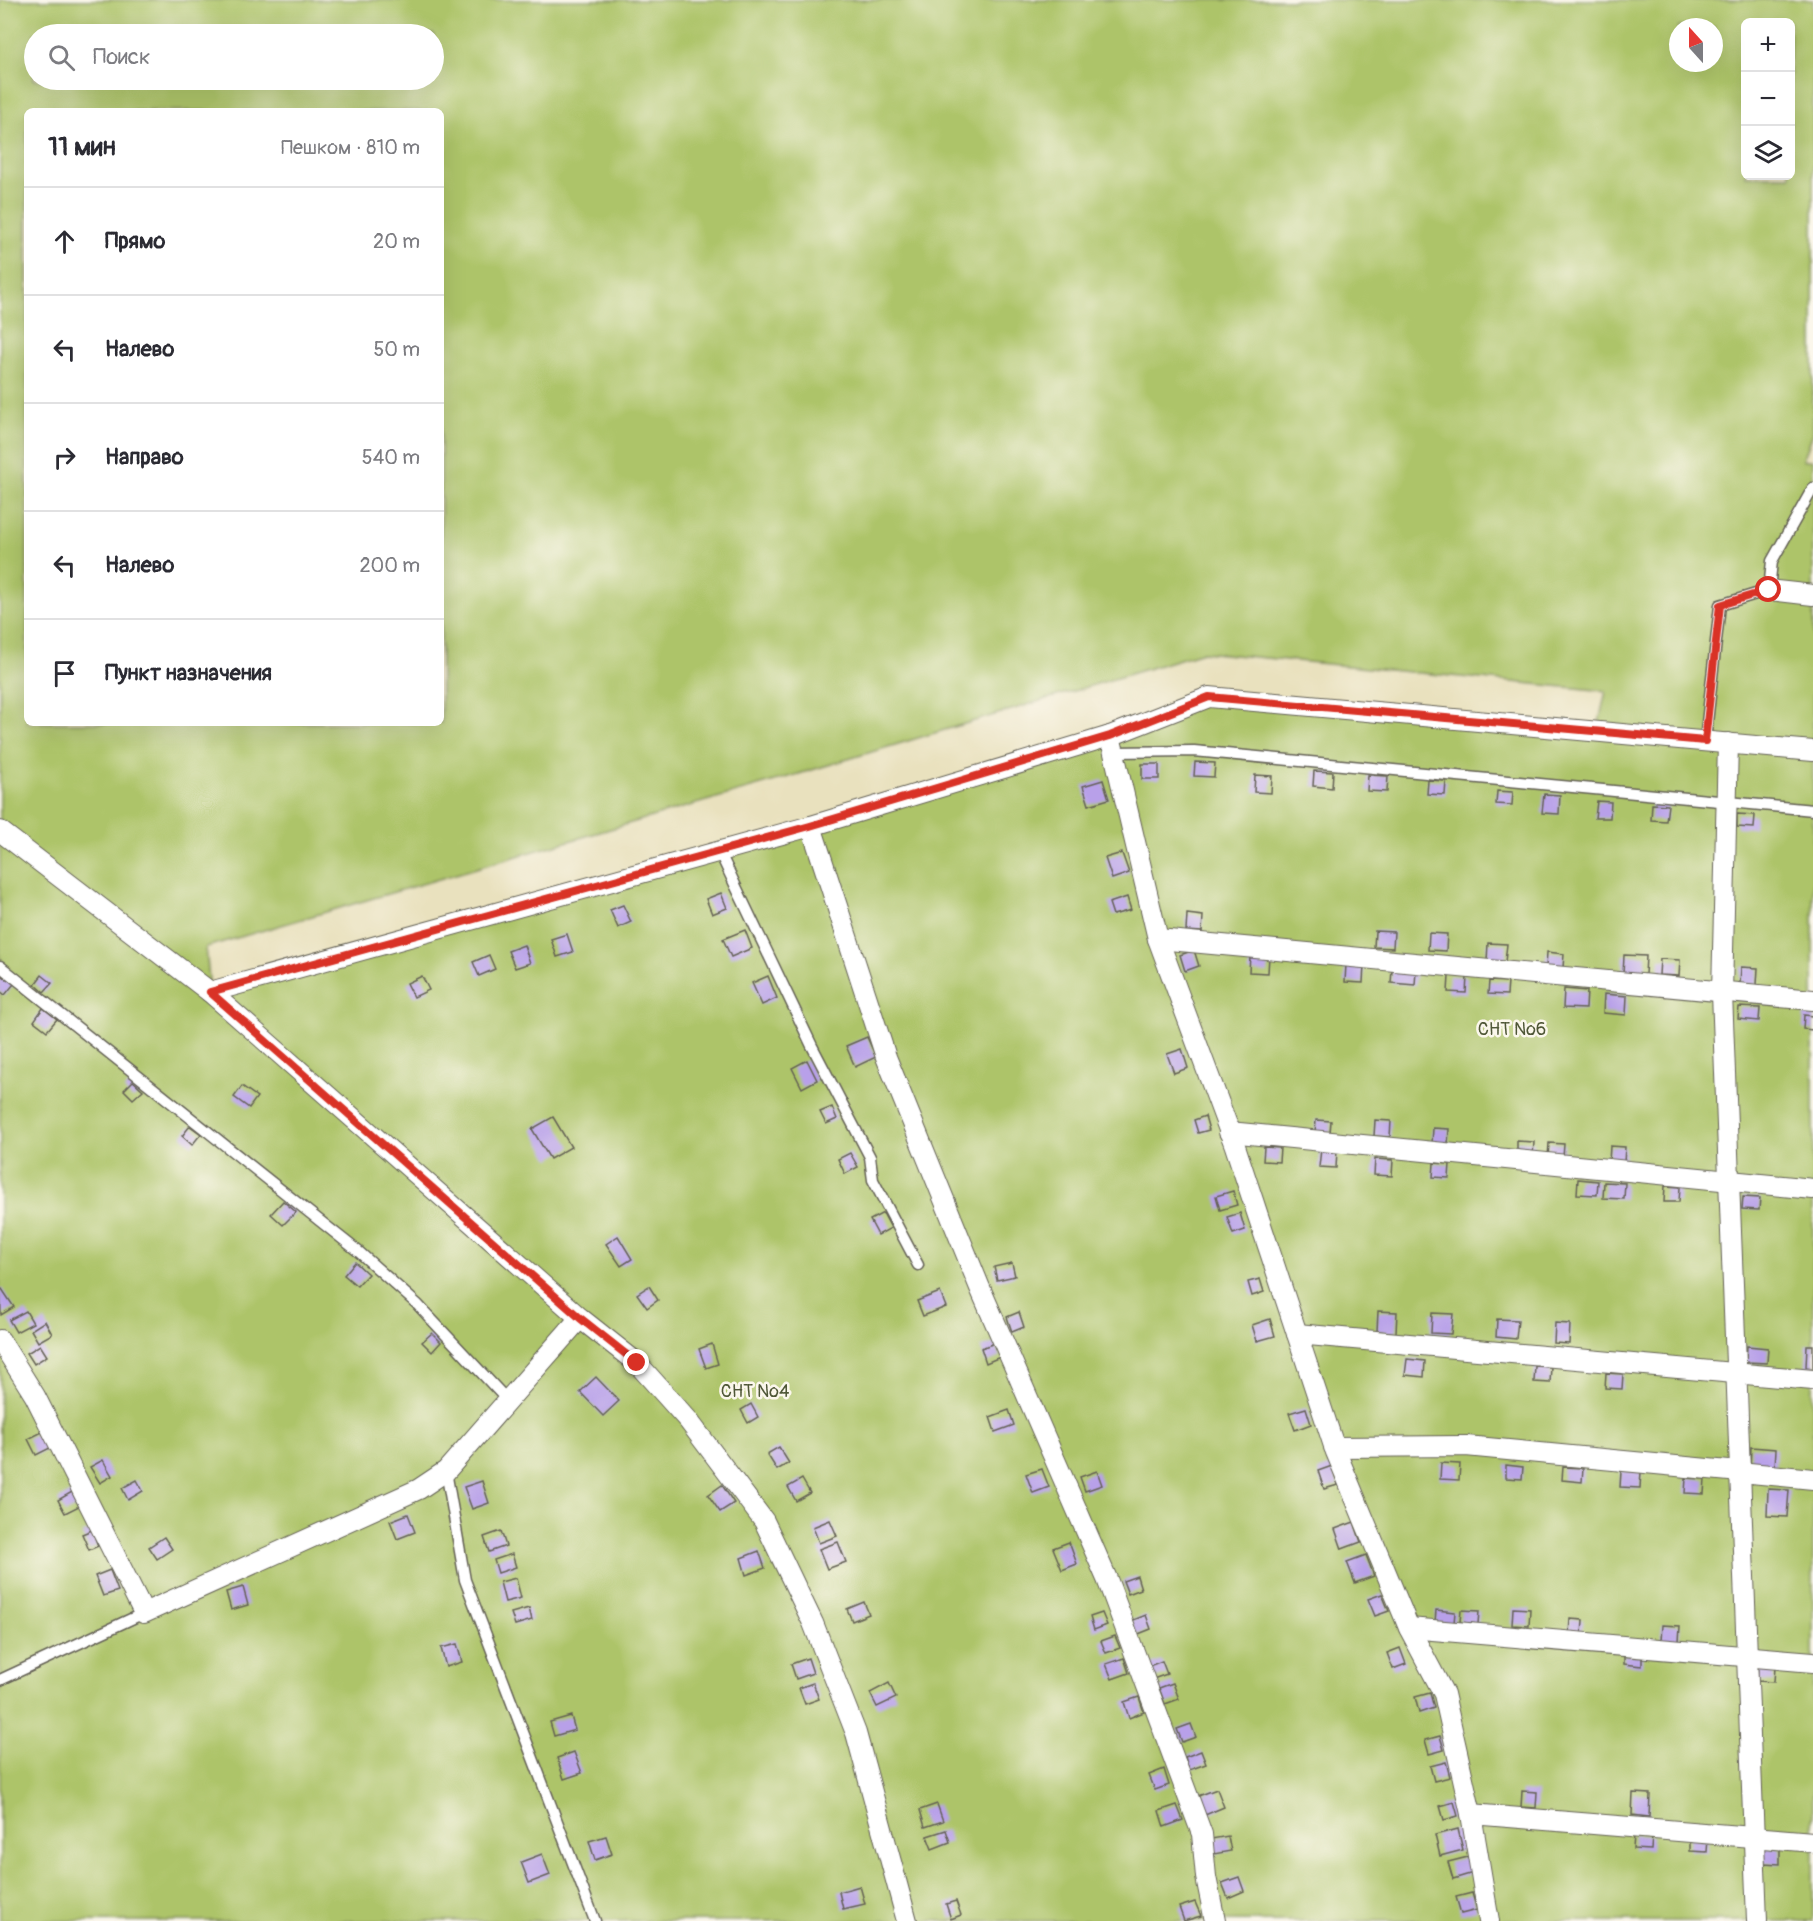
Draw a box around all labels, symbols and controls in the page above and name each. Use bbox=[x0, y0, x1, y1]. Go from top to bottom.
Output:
north arrow bbox=[1669, 18, 1723, 72]
map controls bbox=[1741, 18, 1795, 180]
button: + bbox=[1741, 18, 1795, 72]
search box bbox=[24, 24, 444, 90]
icon: search bbox=[45, 41, 78, 74]
text: Поиск bbox=[93, 43, 150, 71]
button: − bbox=[1741, 72, 1795, 126]
button: layers bbox=[1741, 126, 1795, 180]
text: 11 мин bbox=[48, 131, 116, 163]
text: Пешком · 810 m bbox=[281, 135, 420, 160]
icon: ahead bbox=[48, 225, 81, 258]
text: Прямо bbox=[105, 227, 165, 255]
text: 20 m bbox=[373, 229, 420, 254]
icon: left bbox=[48, 333, 81, 366]
text: Налево bbox=[105, 335, 174, 363]
text: 50 m bbox=[373, 337, 420, 362]
icon: right bbox=[48, 441, 81, 474]
text: Направо bbox=[105, 443, 184, 471]
text: 540 m bbox=[362, 445, 420, 470]
icon: left bbox=[48, 549, 81, 582]
text: Налево bbox=[105, 551, 174, 579]
text: 200 m bbox=[359, 553, 420, 578]
route start bbox=[1755, 576, 1781, 602]
icon: arrive bbox=[48, 657, 81, 690]
text: Пункт назначения bbox=[105, 659, 272, 687]
park label: СНТ №6 bbox=[1478, 1018, 1546, 1041]
route end bbox=[623, 1349, 649, 1375]
park label: СНТ №4 bbox=[721, 1380, 790, 1403]

